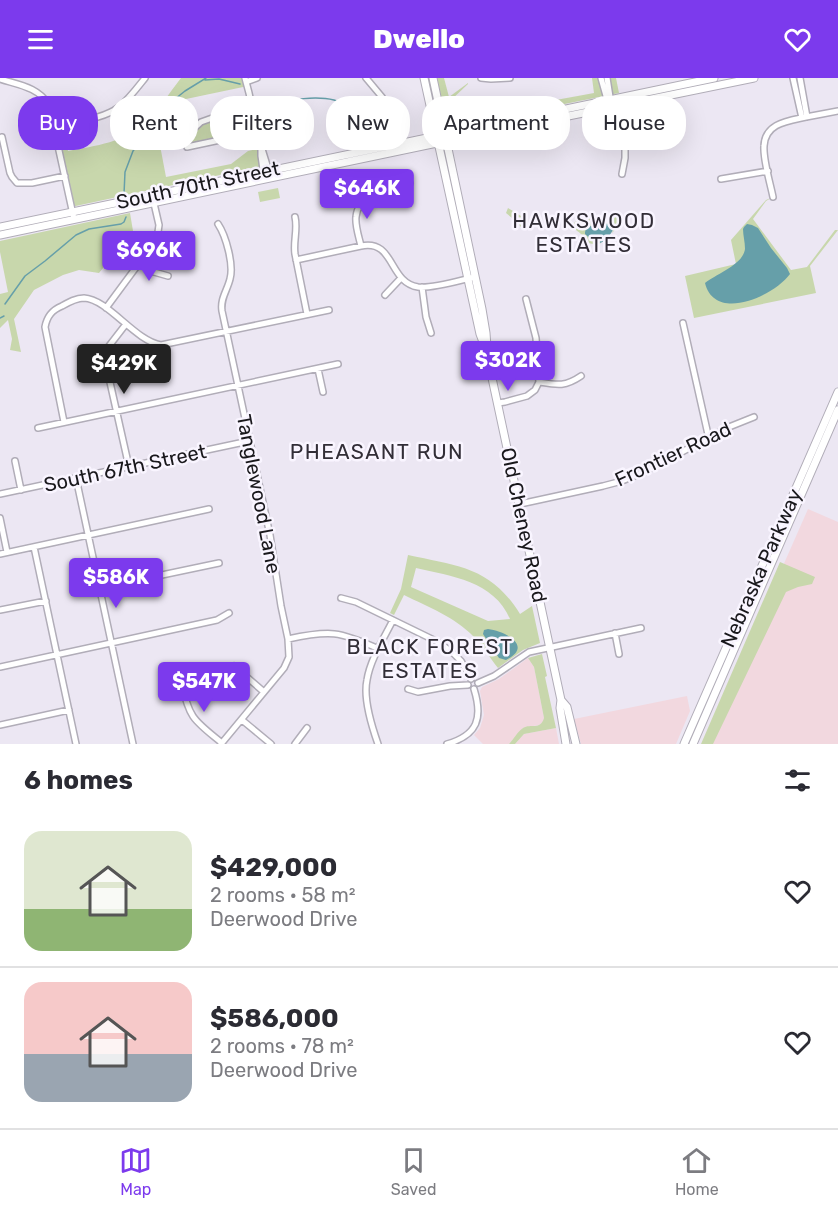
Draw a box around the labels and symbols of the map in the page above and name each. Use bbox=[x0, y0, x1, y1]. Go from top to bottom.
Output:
street label: South 70th Street bbox=[114, 156, 282, 214]
pin: $646K bbox=[325, 169, 409, 220]
district label: HAWKSWOOD ESTATES bbox=[512, 208, 656, 257]
pin: $696K bbox=[107, 231, 191, 282]
pin: $302K bbox=[466, 341, 550, 392]
pin: $429K bbox=[82, 344, 166, 395]
street label: Tanglewood Lane bbox=[232, 412, 286, 576]
street label: Frontier Road bbox=[611, 417, 735, 491]
street label: South 67th Street bbox=[42, 439, 209, 497]
district label: PHEASANT RUN bbox=[290, 439, 464, 464]
street label: Old Cheney Road bbox=[496, 445, 552, 605]
street label: Nebraska Parkway bbox=[715, 485, 807, 651]
pin: $586K bbox=[74, 558, 158, 609]
district label: BLACK FOREST ESTATES bbox=[346, 634, 514, 683]
pin: $547K bbox=[162, 662, 246, 713]

